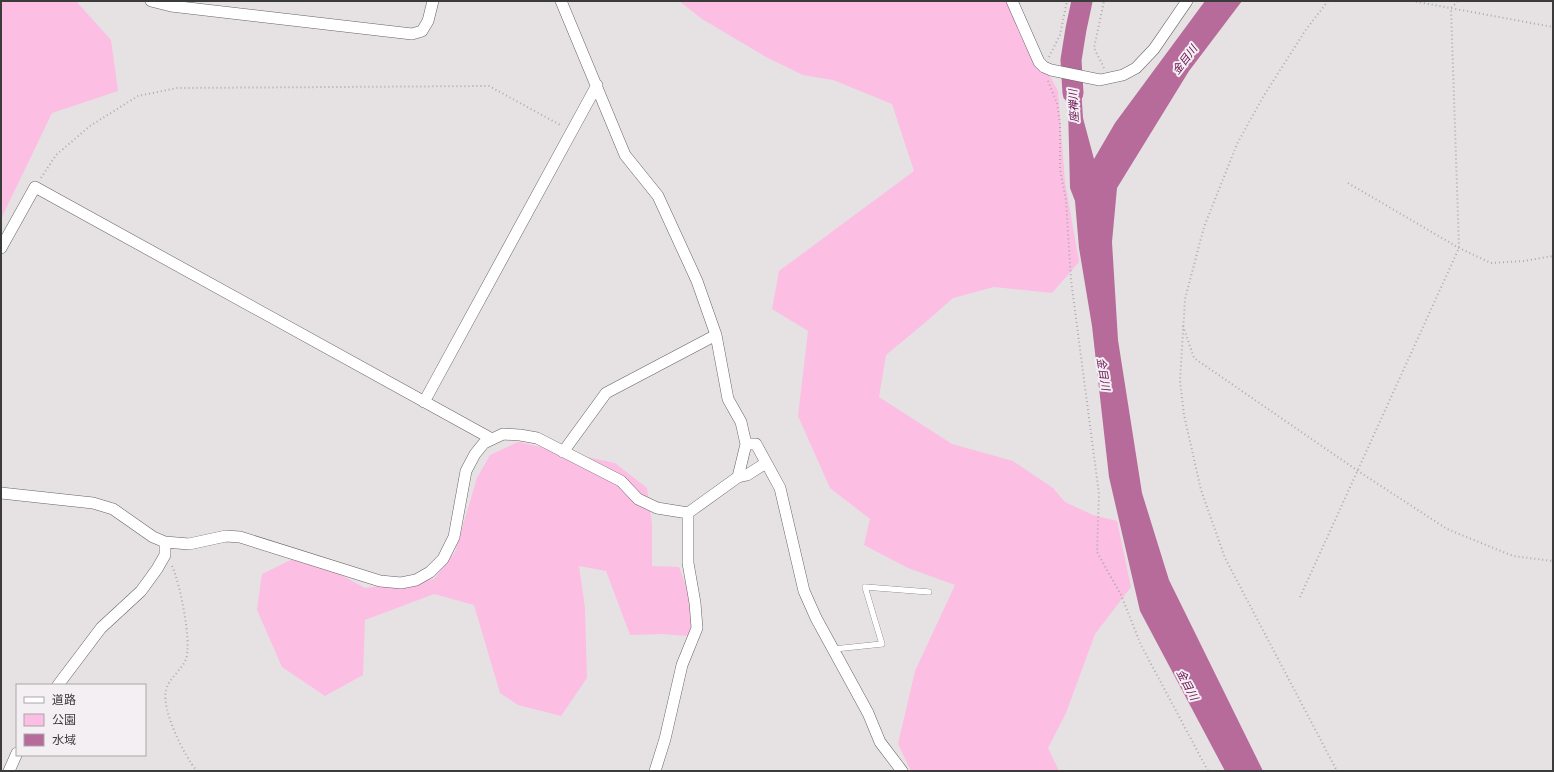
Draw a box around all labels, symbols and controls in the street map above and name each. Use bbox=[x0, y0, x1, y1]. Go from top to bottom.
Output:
water label: 金目川 bbox=[1169, 42, 1202, 78]
water label: 座禅川 bbox=[1066, 88, 1082, 123]
water label: 金目川 bbox=[1093, 357, 1113, 392]
water label: 金目川 bbox=[1173, 667, 1202, 704]
legend bbox=[16, 684, 146, 756]
text: 道路 bbox=[52, 692, 76, 709]
text: 公園 bbox=[52, 712, 76, 729]
text: 水域 bbox=[52, 732, 76, 749]

